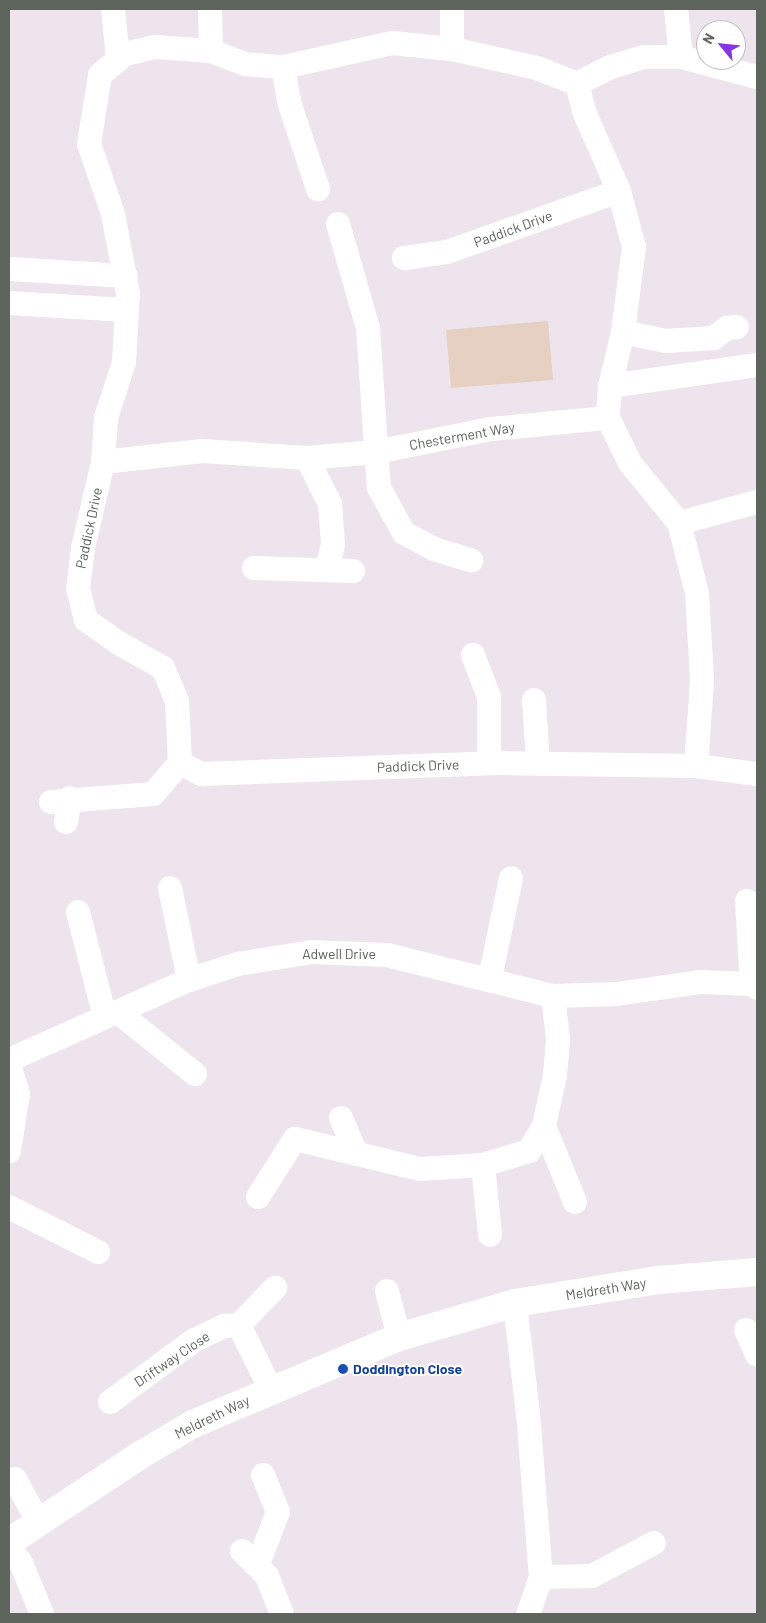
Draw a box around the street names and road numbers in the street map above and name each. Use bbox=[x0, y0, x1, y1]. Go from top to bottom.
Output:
street label: Paddick Drive bbox=[471, 207, 555, 251]
street label: Chesterment Way bbox=[408, 418, 516, 454]
street label: Paddick Drive bbox=[72, 486, 106, 570]
street label: Paddick Drive bbox=[376, 756, 460, 776]
street label: Adwell Drive bbox=[302, 946, 376, 962]
street label: Meldreth Way bbox=[565, 1274, 647, 1304]
street label: Driftway Close bbox=[131, 1328, 213, 1390]
street label: Meldreth Way bbox=[172, 1392, 252, 1442]

